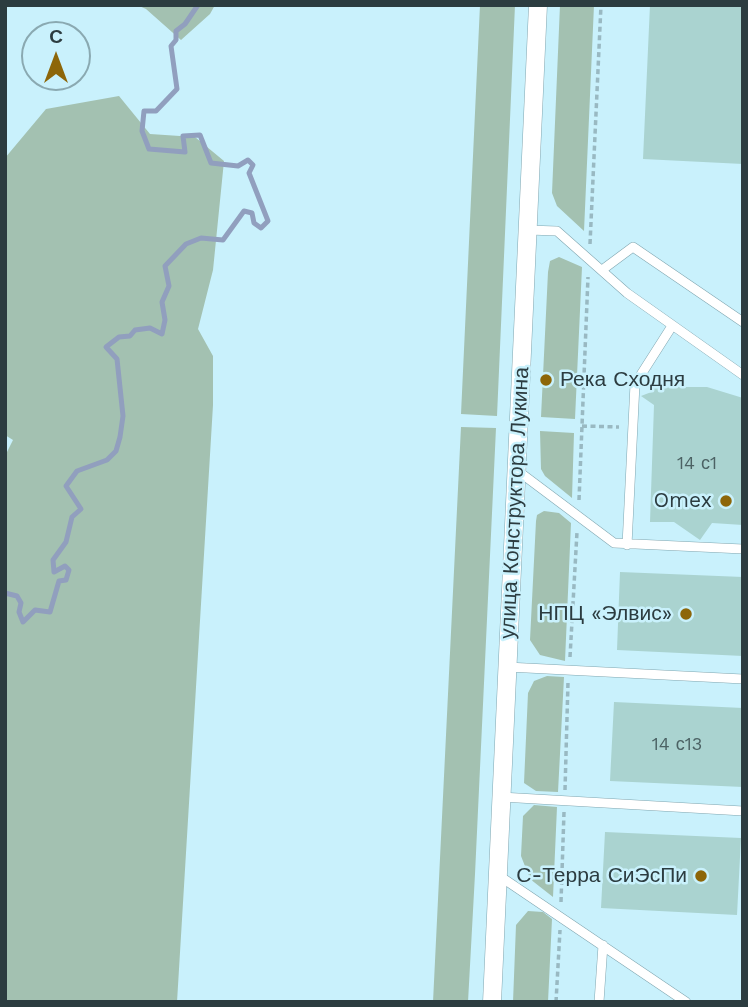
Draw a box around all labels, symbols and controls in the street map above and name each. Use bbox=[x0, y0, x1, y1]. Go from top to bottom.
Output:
north arrow bbox=[21, 21, 91, 91]
text: С bbox=[49, 25, 63, 48]
street label: улица Конструктора Лукина bbox=[495, 366, 535, 640]
place label: Река Сходня bbox=[560, 367, 685, 393]
marker: Река Сходня bbox=[538, 372, 554, 388]
house number: 14 с1 bbox=[677, 453, 717, 475]
place label: Omex bbox=[653, 488, 712, 514]
marker: Omex bbox=[718, 493, 734, 509]
place label: НПЦ «Элвис» bbox=[538, 601, 672, 627]
marker: НПЦ «Элвис» bbox=[678, 606, 694, 622]
house number: 14 с13 bbox=[652, 734, 702, 756]
place label: С-Терра СиЭсПи bbox=[516, 863, 687, 889]
marker: С-Терра СиЭсПи bbox=[693, 868, 709, 884]

